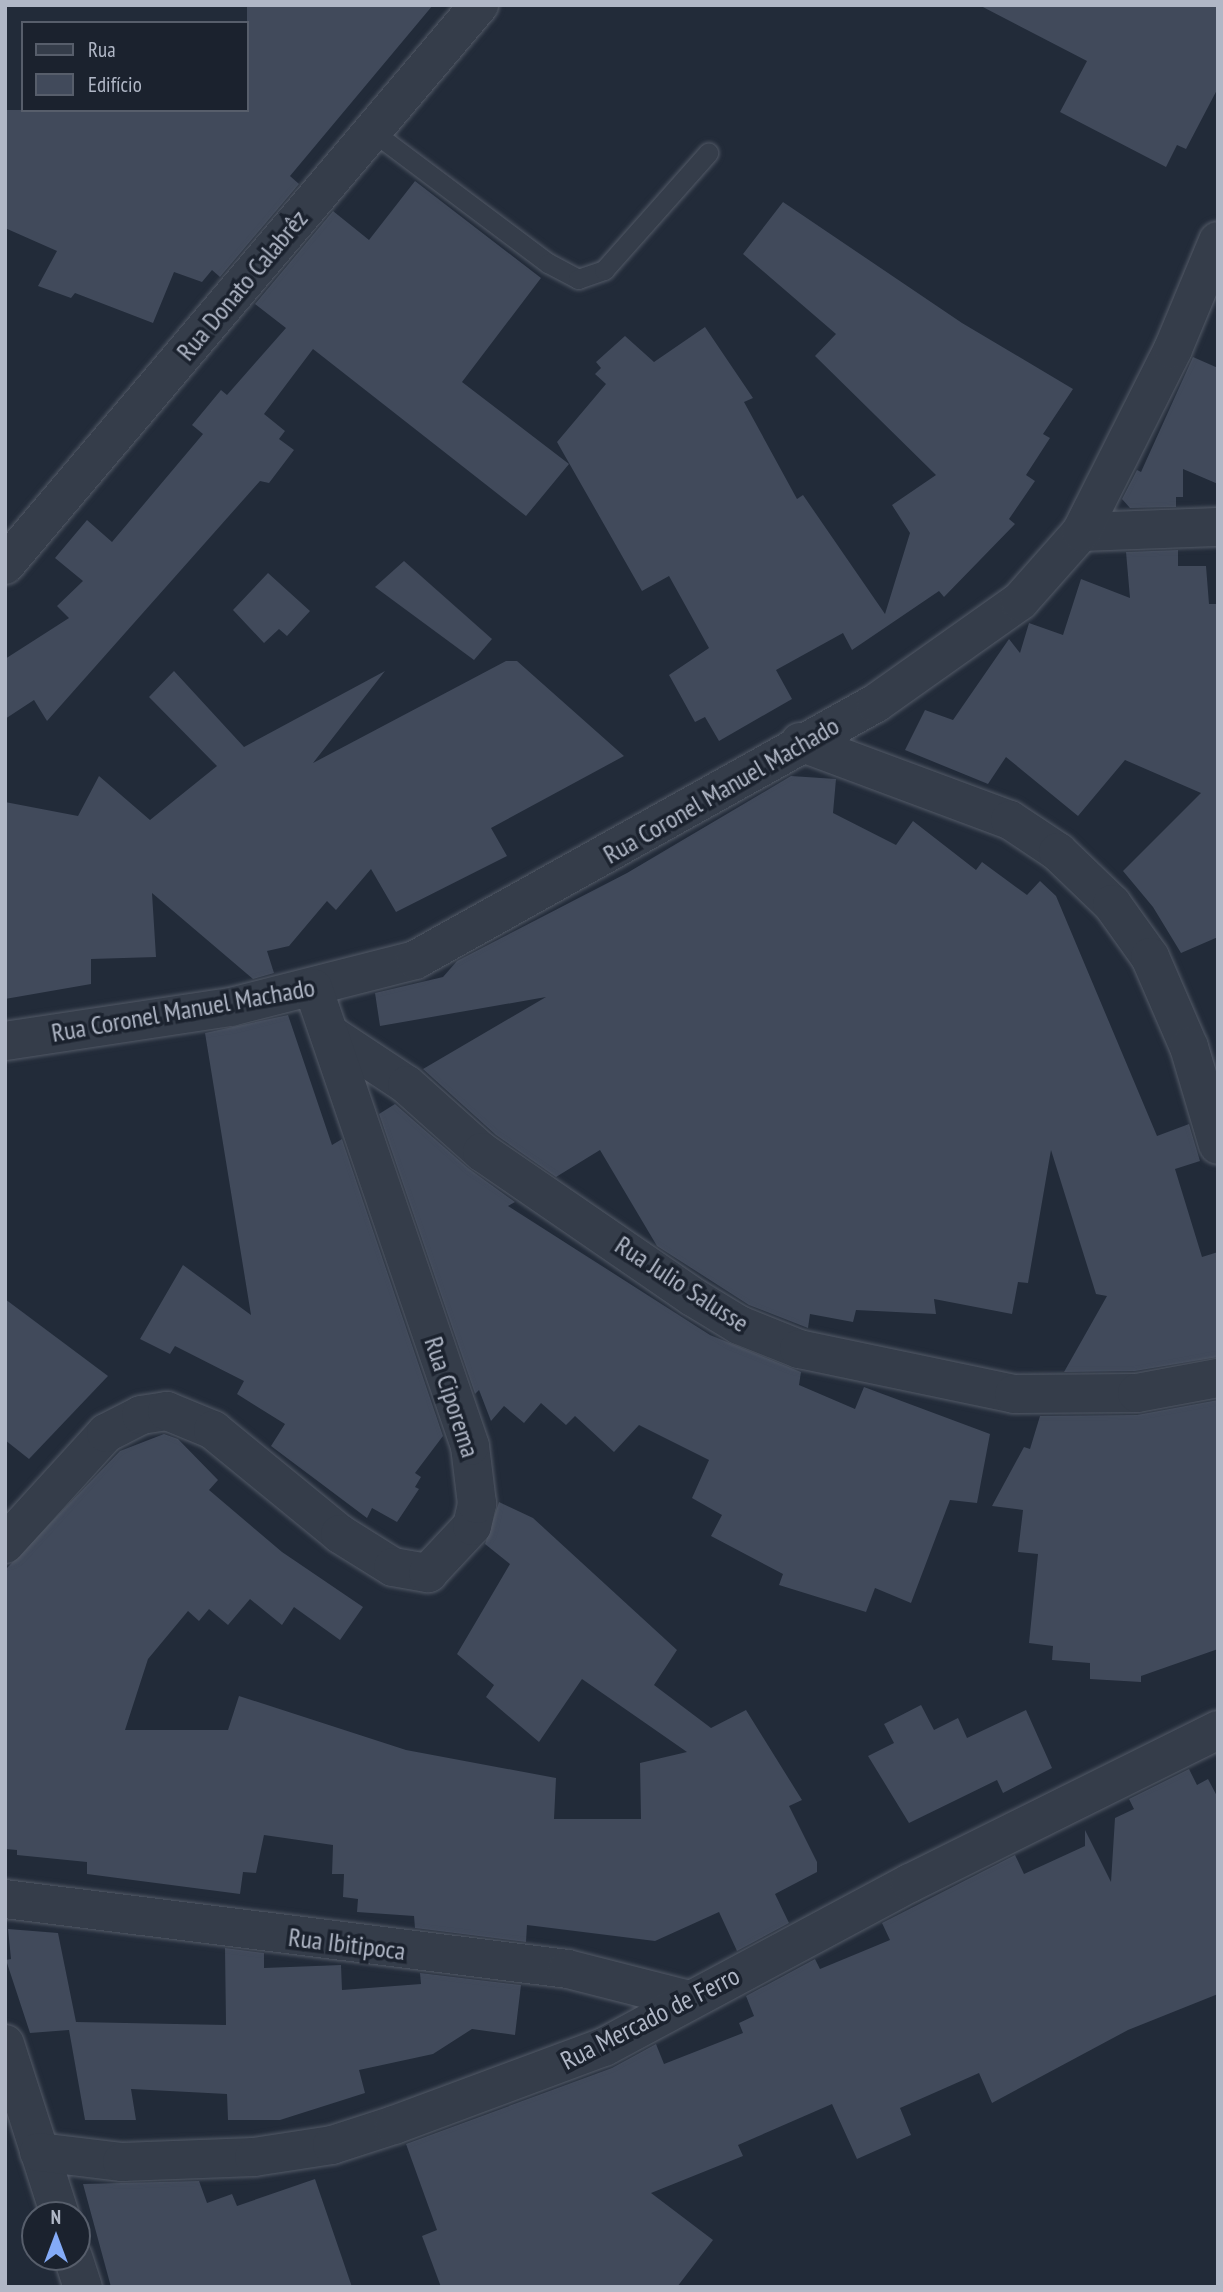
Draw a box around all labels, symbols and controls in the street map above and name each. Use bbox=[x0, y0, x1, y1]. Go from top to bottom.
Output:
legend bbox=[21, 21, 248, 112]
text: Rua bbox=[88, 36, 116, 63]
text: Edifício bbox=[88, 71, 142, 98]
street label: Rua Donato Calabrêz bbox=[170, 203, 314, 367]
street label: Rua Coronel Manuel Machado bbox=[598, 710, 844, 870]
street label: Rua Coronel Manuel Machado bbox=[49, 971, 317, 1049]
street label: Rua Julio Salusse bbox=[609, 1229, 755, 1339]
street label: Rua Ciporema bbox=[418, 1333, 486, 1461]
street label: Rua Ibitipoca bbox=[287, 1921, 407, 1967]
street label: Rua Mercado de Ferro bbox=[556, 1960, 744, 2076]
north arrow bbox=[21, 2201, 91, 2271]
text: N bbox=[51, 2205, 61, 2229]

